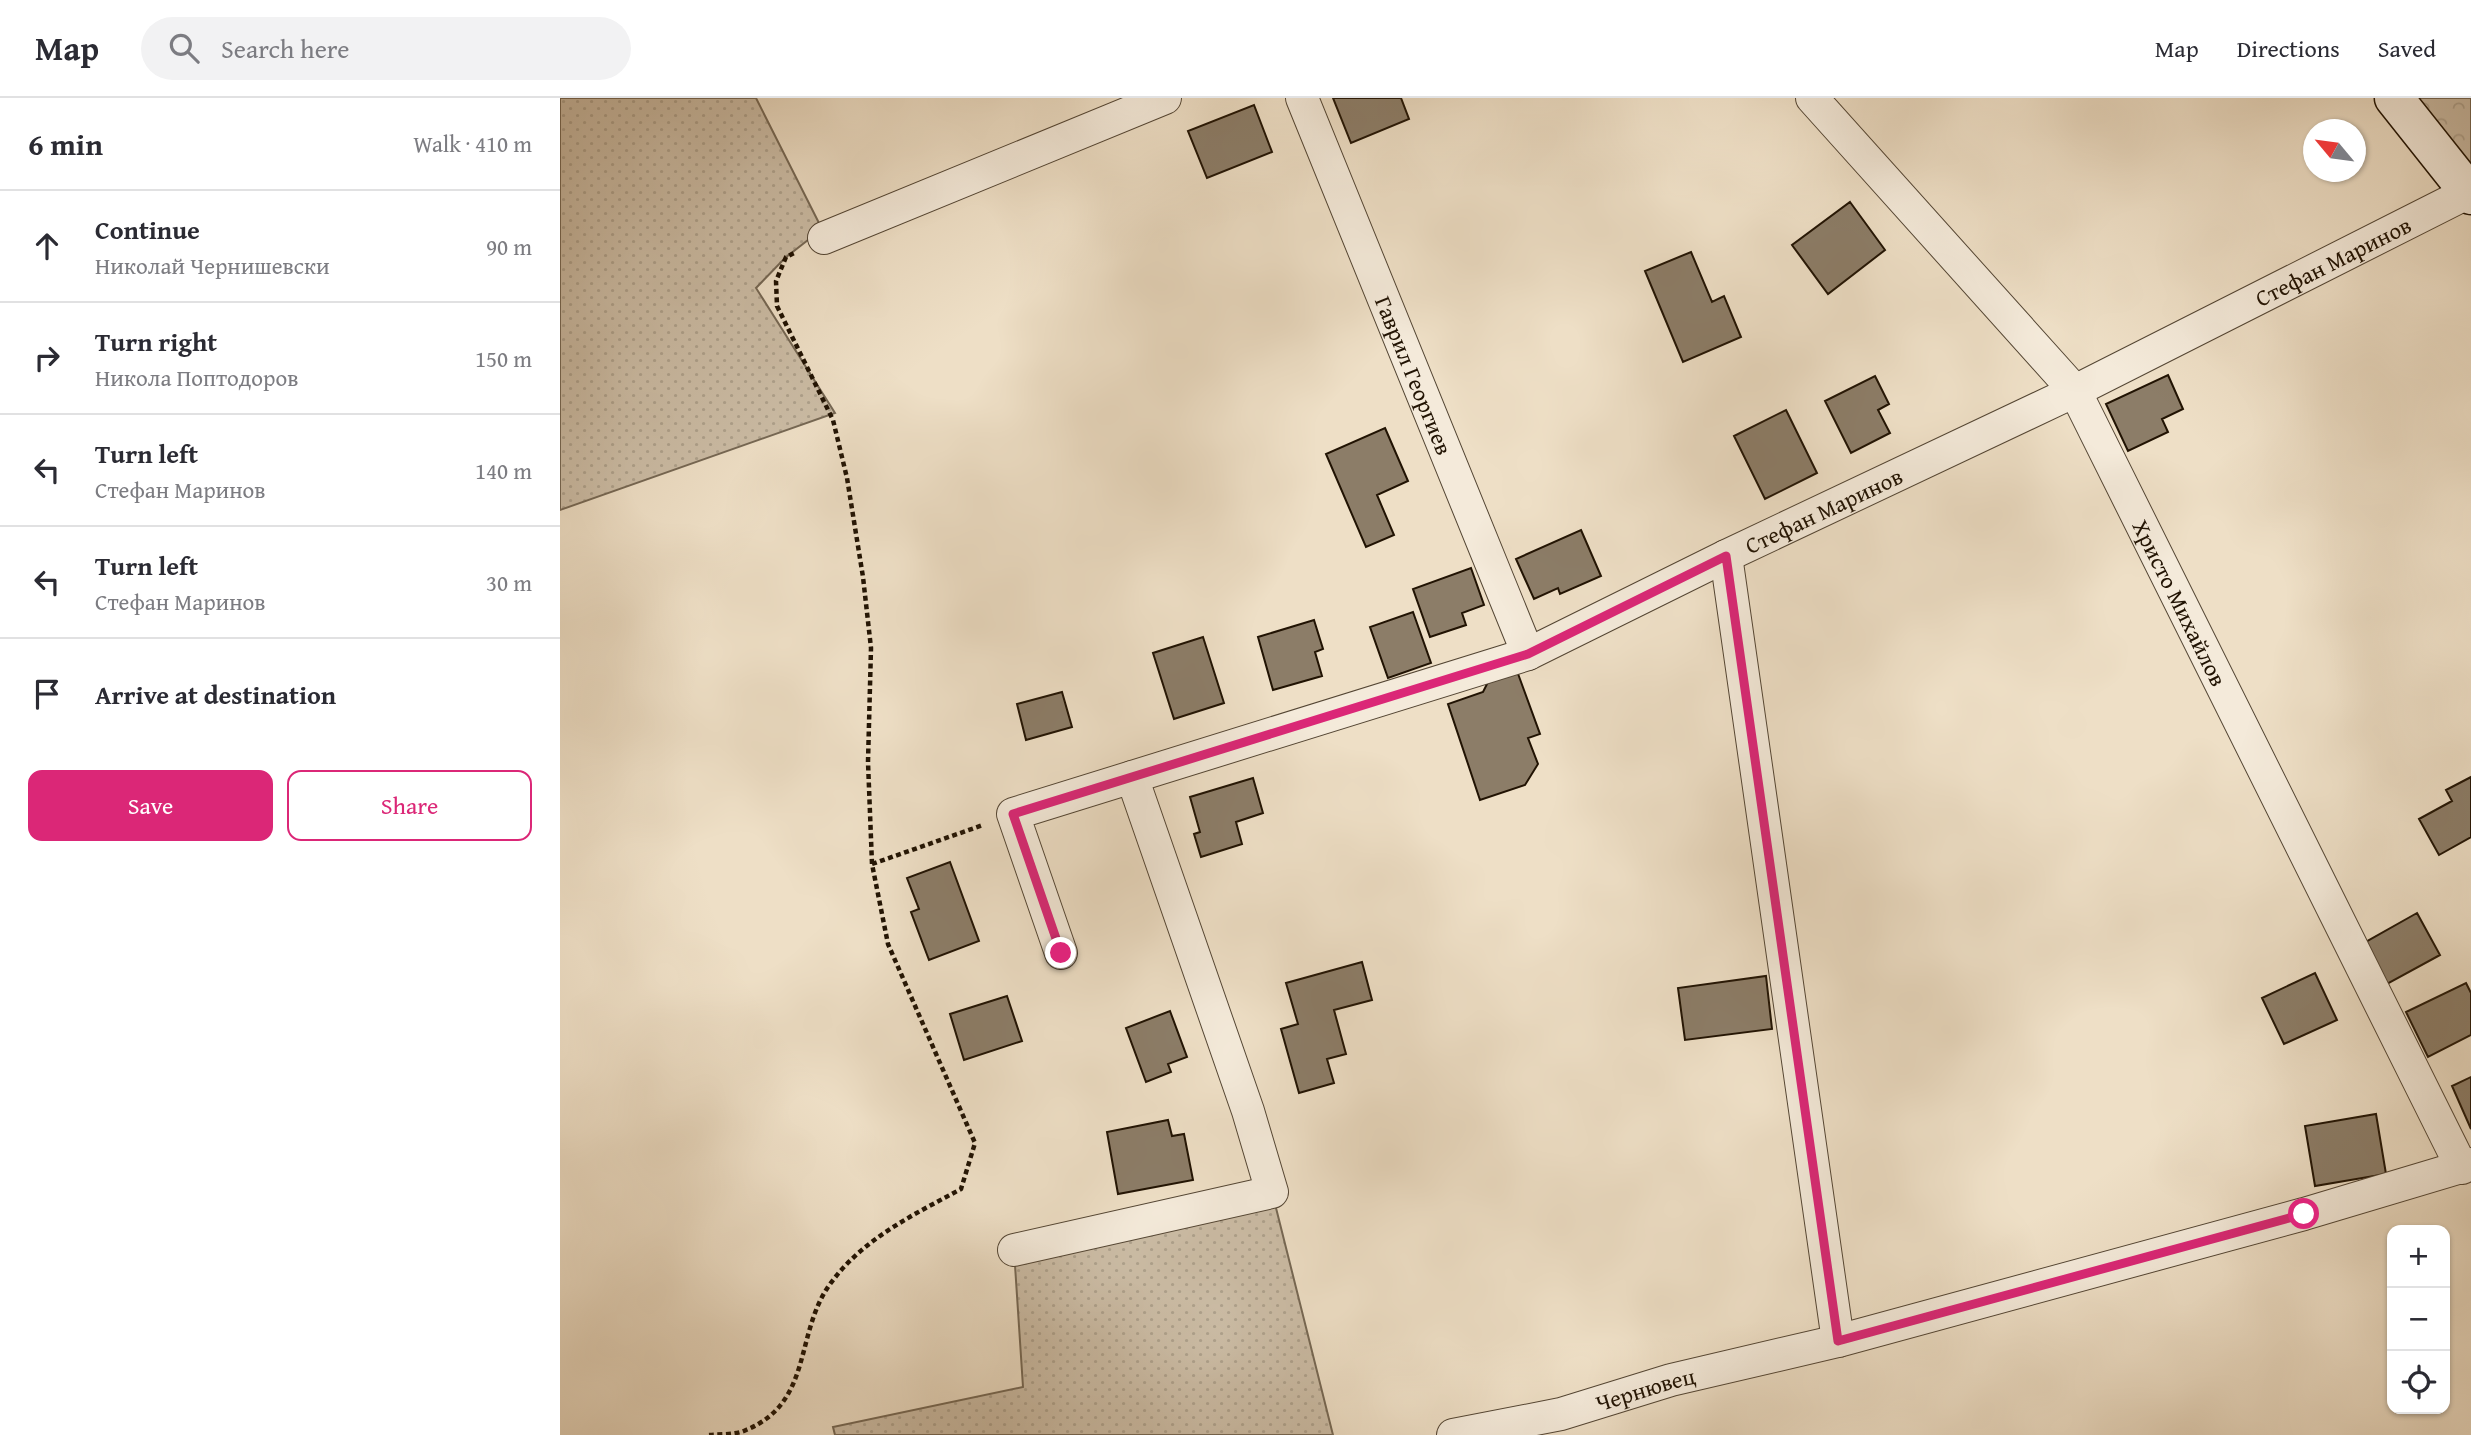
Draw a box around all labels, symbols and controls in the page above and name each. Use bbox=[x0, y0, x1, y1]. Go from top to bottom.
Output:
search box bbox=[141, 17, 631, 80]
text: Map bbox=[35, 24, 99, 72]
icon: search bbox=[165, 29, 203, 67]
text: Search here bbox=[221, 29, 349, 68]
text: Map bbox=[2155, 31, 2199, 66]
text: Directions bbox=[2237, 31, 2340, 66]
text: Saved bbox=[2378, 31, 2436, 66]
north arrow bbox=[2303, 119, 2366, 182]
text: 6 min bbox=[28, 122, 103, 166]
text: Walk · 410 m bbox=[413, 127, 532, 160]
street label: Стефан Маринов bbox=[2249, 208, 2416, 314]
text: Continue bbox=[95, 210, 200, 249]
icon: ahead bbox=[28, 227, 66, 265]
text: 90 m bbox=[486, 230, 532, 263]
text: Николай Чернишевски bbox=[95, 249, 330, 282]
street label: Гаврил Георгиев bbox=[1368, 291, 1462, 459]
text: Turn right bbox=[95, 322, 217, 361]
icon: right bbox=[28, 339, 66, 377]
text: 150 m bbox=[475, 342, 532, 375]
text: Никола Поптодоров bbox=[95, 361, 298, 394]
text: Turn left bbox=[95, 434, 198, 473]
icon: left bbox=[28, 451, 66, 489]
text: 140 m bbox=[475, 454, 532, 487]
street label: Стефан Маринов bbox=[1739, 459, 1908, 561]
text: Стефан Маринов bbox=[95, 473, 266, 506]
street label: Христо Михайлов bbox=[2125, 514, 2236, 691]
text: Turn left bbox=[95, 546, 198, 585]
icon: left bbox=[28, 563, 66, 601]
text: 30 m bbox=[486, 566, 532, 599]
text: Стефан Маринов bbox=[95, 585, 266, 618]
icon: arrive bbox=[28, 675, 66, 713]
text: Arrive at destination bbox=[95, 675, 336, 714]
button: Save bbox=[28, 770, 273, 841]
button: Share bbox=[287, 770, 532, 841]
route end bbox=[1045, 937, 1076, 968]
route start bbox=[2288, 1198, 2319, 1229]
map controls bbox=[2387, 1225, 2450, 1414]
button: + bbox=[2387, 1225, 2450, 1288]
button: − bbox=[2387, 1288, 2450, 1351]
button: locate bbox=[2387, 1351, 2450, 1414]
street label: Чернювец bbox=[1591, 1358, 1698, 1419]

